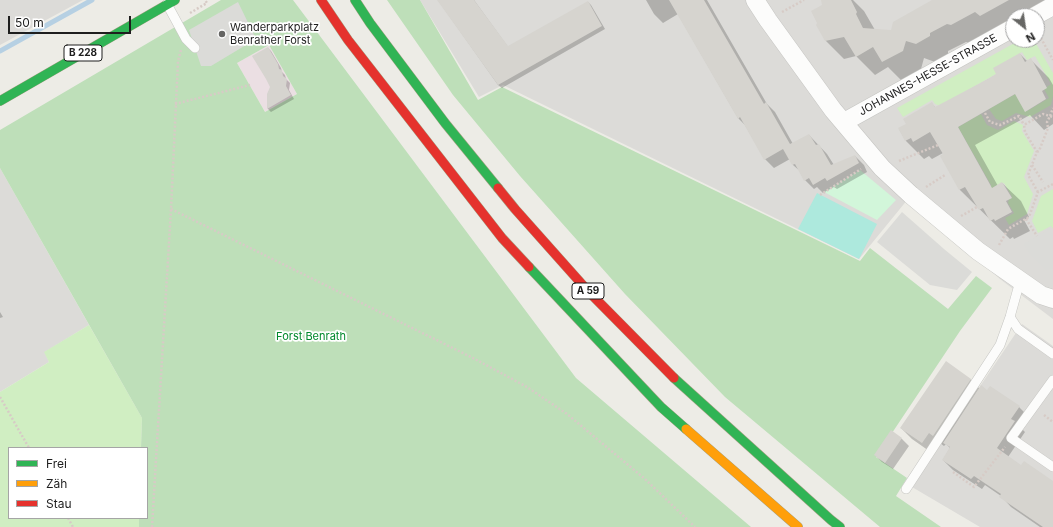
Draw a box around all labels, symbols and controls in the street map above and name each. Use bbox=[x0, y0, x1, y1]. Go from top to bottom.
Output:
scale bar bbox=[10, 8, 133, 34]
north arrow bbox=[1005, 8, 1045, 48]
text: 50 m bbox=[15, 15, 44, 30]
place label: Wanderparkplatz Benrather Forst bbox=[230, 21, 319, 47]
marker: Wanderparkplatz Benrather Forst bbox=[217, 29, 227, 39]
text: N bbox=[1023, 29, 1038, 46]
street label: JOHANNES-HESSE-STRASSE bbox=[857, 31, 999, 119]
road number: B 228 bbox=[64, 45, 102, 61]
road number: A 59 bbox=[572, 283, 604, 299]
park label: Forst Benrath bbox=[276, 330, 346, 344]
legend bbox=[8, 447, 148, 519]
text: Frei bbox=[46, 456, 67, 471]
text: Zäh bbox=[46, 476, 67, 491]
text: Stau bbox=[46, 496, 72, 511]

